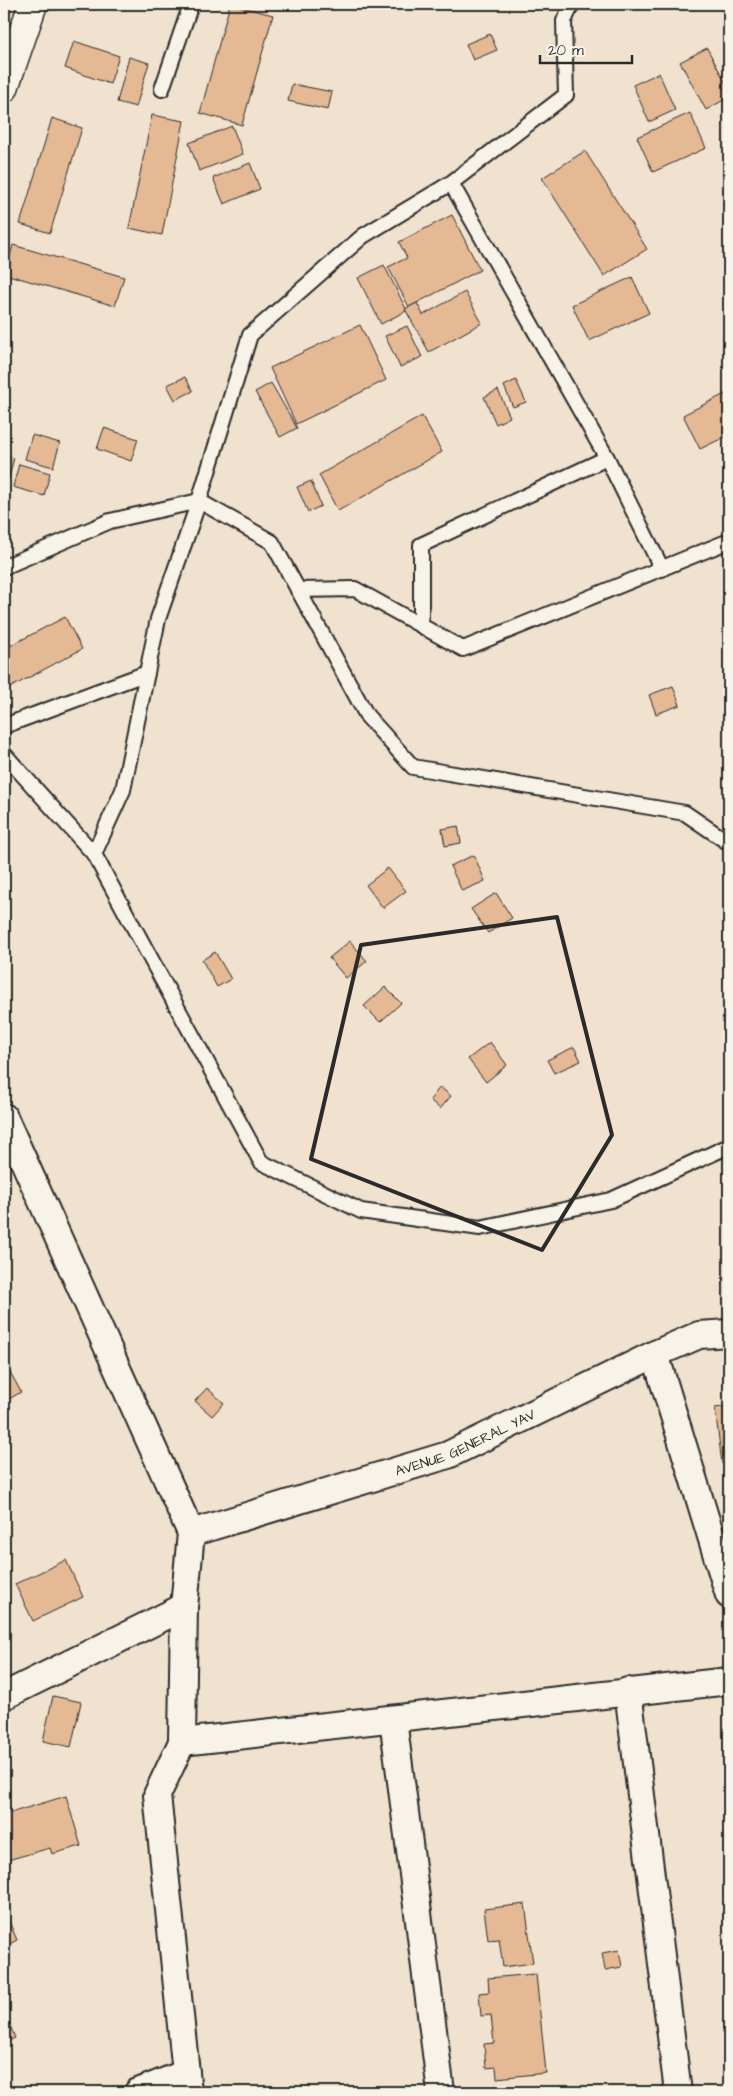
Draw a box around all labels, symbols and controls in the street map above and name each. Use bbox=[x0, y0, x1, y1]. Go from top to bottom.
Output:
scale bar bbox=[540, 32, 633, 64]
text: 20 m bbox=[548, 40, 584, 61]
street label: AVENUE GENERAL YAV bbox=[393, 1405, 539, 1482]

